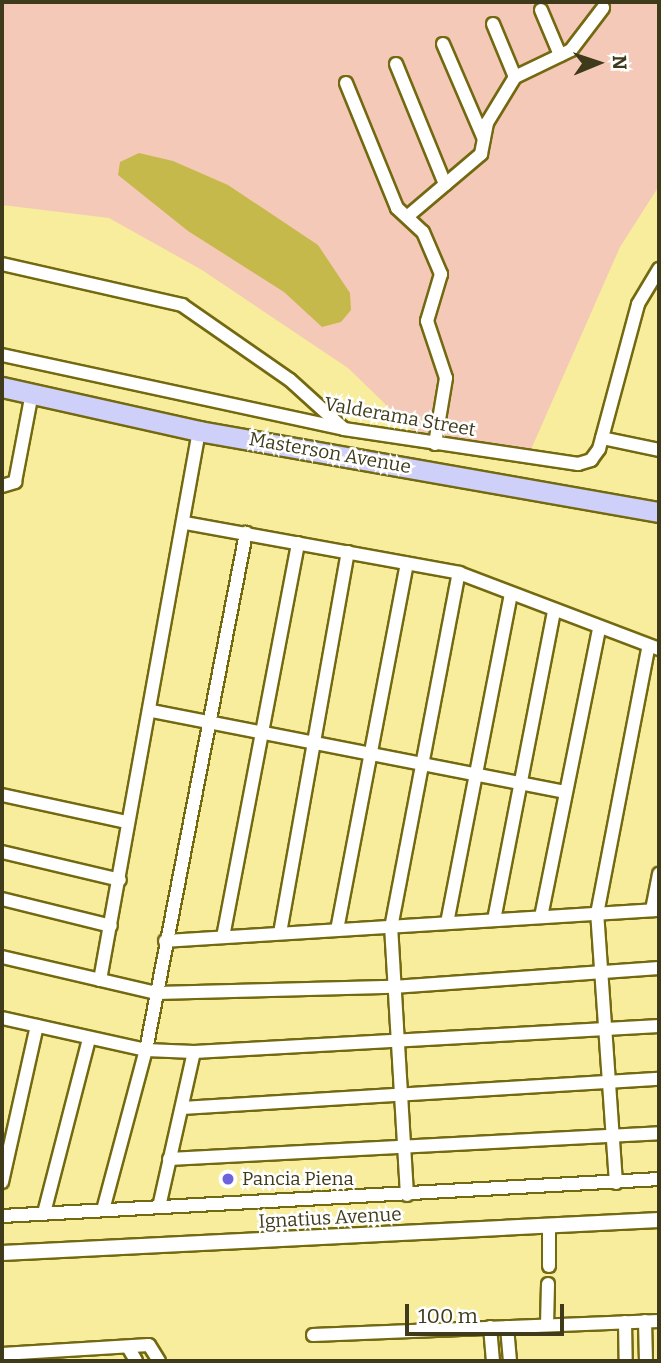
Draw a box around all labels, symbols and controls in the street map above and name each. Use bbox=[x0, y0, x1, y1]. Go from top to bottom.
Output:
north arrow bbox=[563, 28, 633, 98]
text: N bbox=[608, 55, 631, 70]
street label: Valderama Street bbox=[323, 392, 477, 442]
street label: Masterson Avenue bbox=[247, 428, 413, 478]
place label: Pancia Piena bbox=[242, 1168, 354, 1190]
marker: Pancia Piena bbox=[220, 1171, 236, 1187]
street label: Ignatius Avenue bbox=[258, 1203, 402, 1233]
scale bar bbox=[409, 1290, 568, 1334]
text: 100 m bbox=[418, 1303, 478, 1329]

